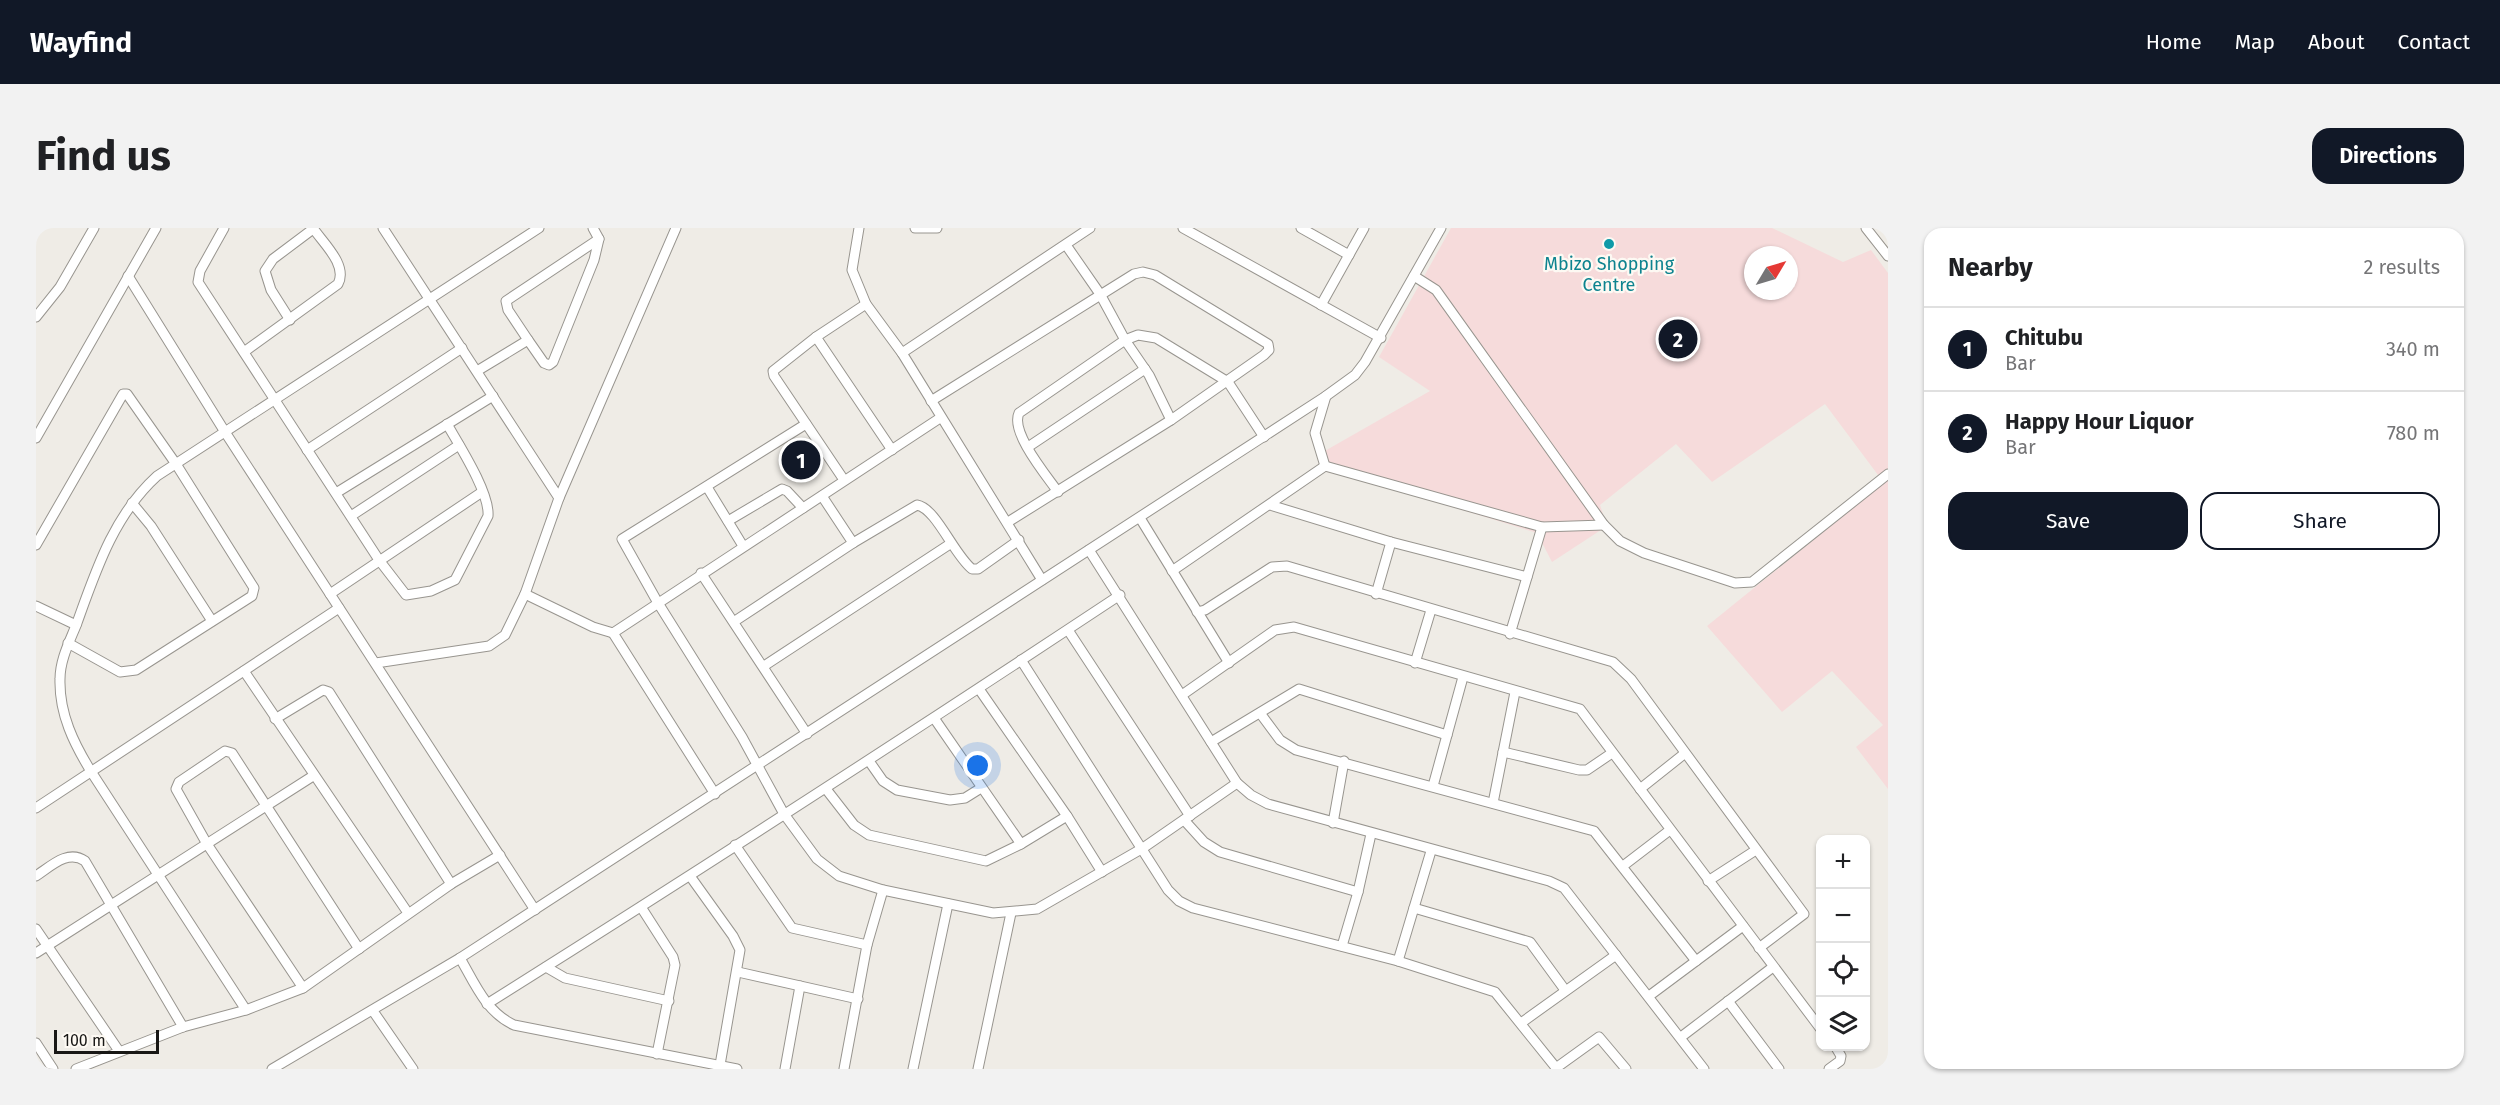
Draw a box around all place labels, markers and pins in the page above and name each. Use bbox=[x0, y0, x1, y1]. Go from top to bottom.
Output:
marker: Mbizo Shopping Centre bbox=[1602, 237, 1616, 251]
place label: Mbizo Shopping Centre bbox=[1544, 253, 1675, 296]
pin: 2 bbox=[1658, 316, 1698, 362]
pin: 1 bbox=[782, 438, 820, 482]

